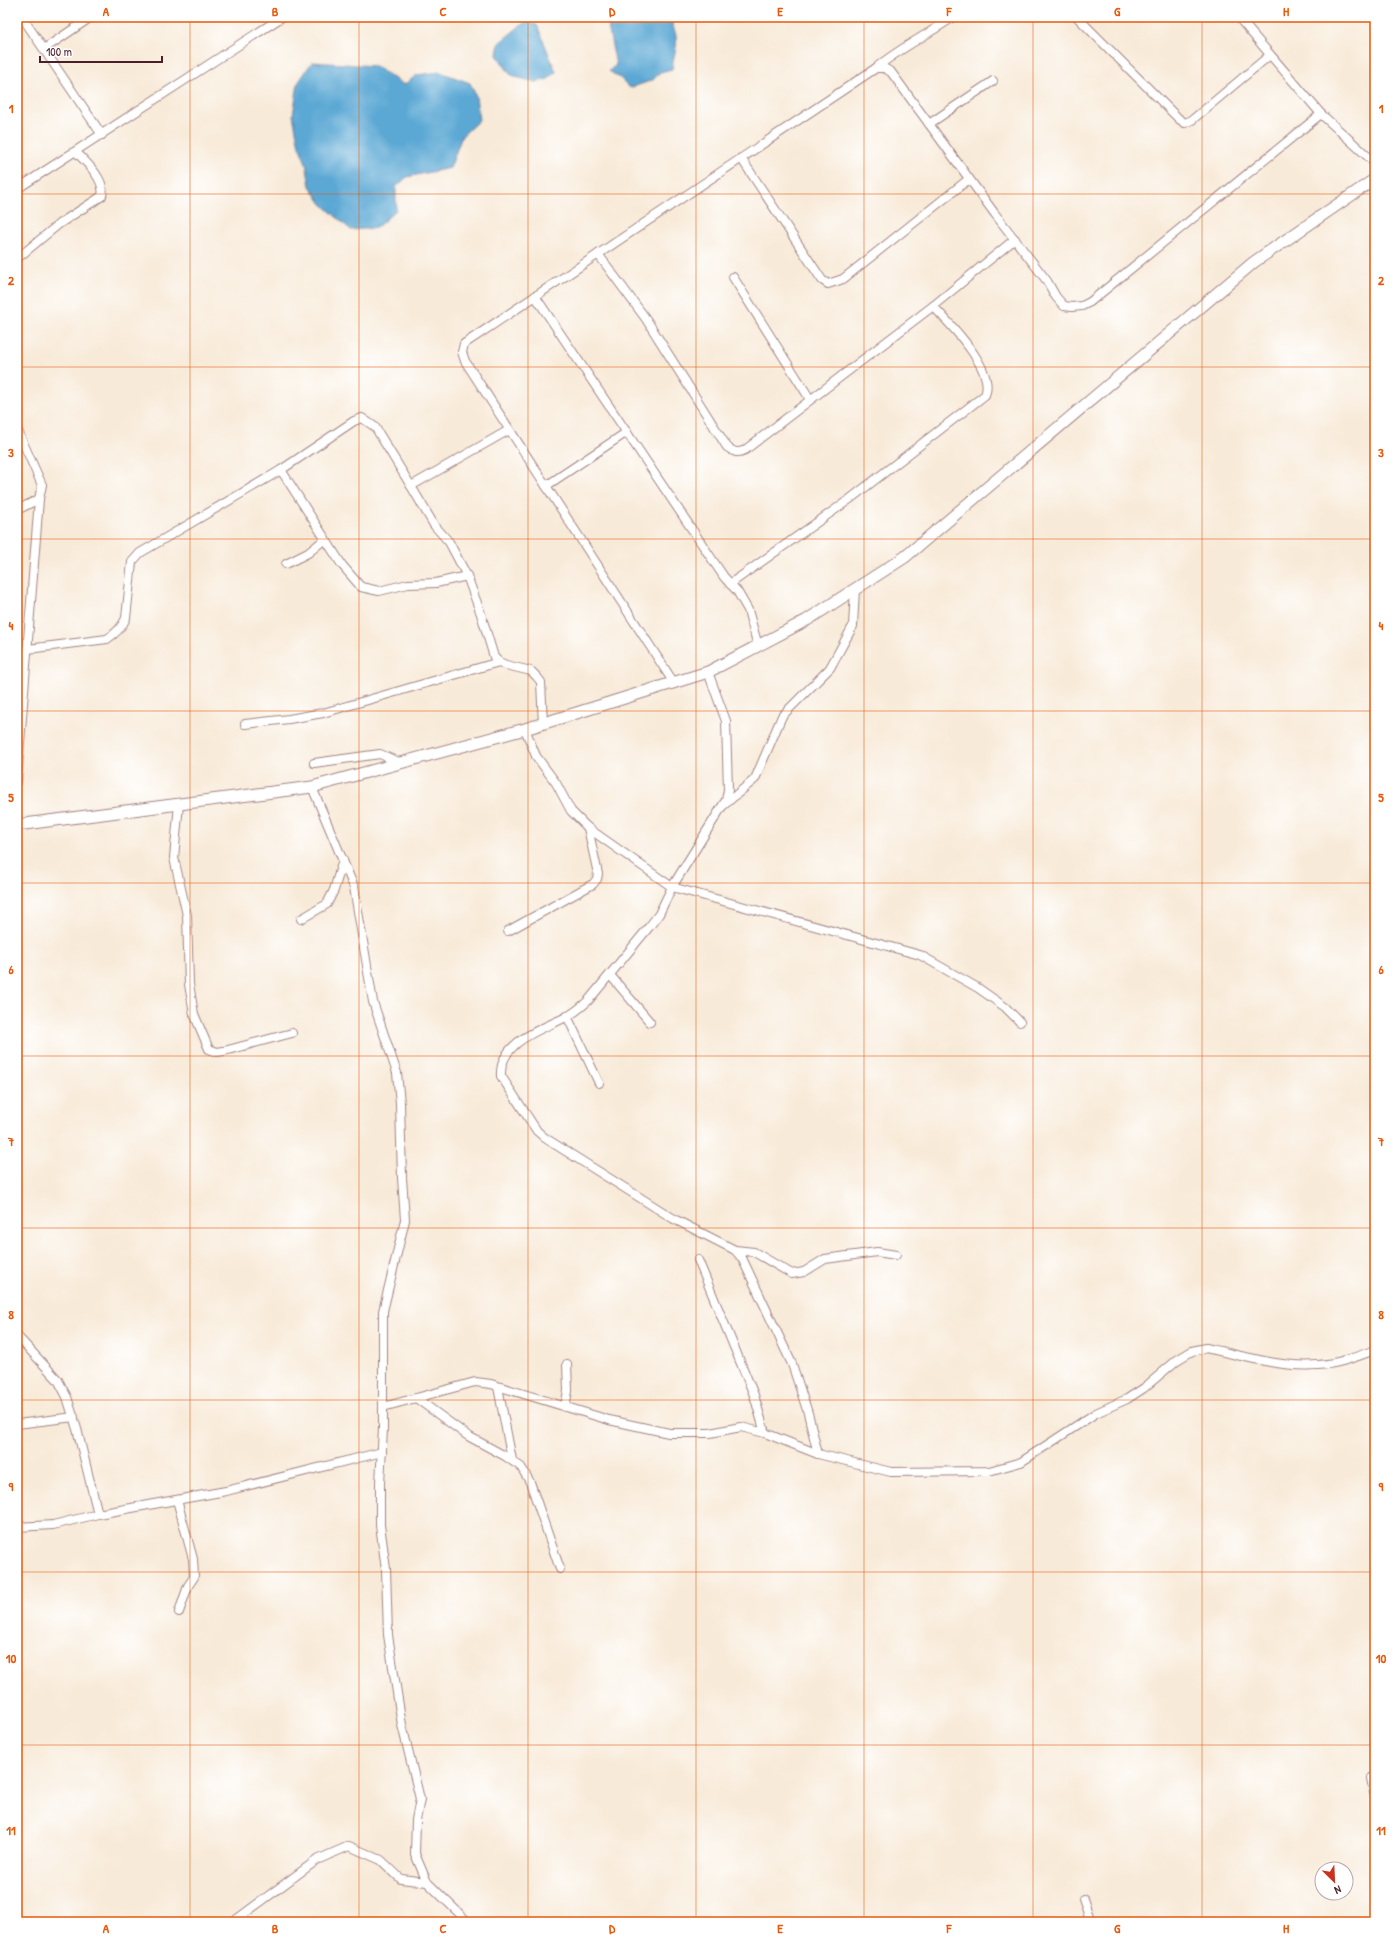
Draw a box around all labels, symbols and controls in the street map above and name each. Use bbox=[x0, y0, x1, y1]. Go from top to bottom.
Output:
text: A bbox=[103, 2, 110, 20]
text: B bbox=[272, 2, 279, 20]
text: C bbox=[439, 2, 447, 20]
text: D bbox=[609, 2, 616, 20]
text: E bbox=[777, 2, 783, 20]
text: F bbox=[946, 2, 953, 20]
text: G bbox=[1114, 2, 1121, 20]
text: H bbox=[1283, 2, 1289, 20]
scale bar bbox=[40, 38, 162, 64]
text: 100 m bbox=[46, 43, 72, 60]
text: 1 bbox=[9, 99, 14, 117]
text: 1 bbox=[1379, 99, 1384, 117]
text: 2 bbox=[8, 271, 15, 289]
text: 2 bbox=[1378, 271, 1385, 289]
text: 3 bbox=[8, 443, 14, 461]
text: 3 bbox=[1378, 443, 1384, 461]
text: 4 bbox=[9, 616, 14, 634]
text: 4 bbox=[1379, 616, 1384, 634]
text: 5 bbox=[8, 788, 14, 806]
text: 5 bbox=[1378, 788, 1384, 806]
text: 6 bbox=[8, 960, 14, 978]
text: 6 bbox=[1378, 960, 1384, 978]
text: 7 bbox=[7, 1132, 15, 1150]
text: 7 bbox=[1377, 1132, 1385, 1150]
text: 8 bbox=[8, 1305, 14, 1323]
text: 8 bbox=[1378, 1305, 1384, 1323]
text: 9 bbox=[9, 1477, 14, 1495]
text: 9 bbox=[1379, 1477, 1384, 1495]
text: 10 bbox=[6, 1649, 16, 1667]
text: 10 bbox=[1376, 1649, 1386, 1667]
text: 11 bbox=[6, 1821, 16, 1839]
text: 11 bbox=[1376, 1821, 1386, 1839]
north arrow bbox=[1314, 1861, 1354, 1901]
text: N bbox=[1332, 1883, 1344, 1898]
text: A bbox=[103, 1919, 110, 1937]
text: B bbox=[272, 1919, 279, 1937]
text: C bbox=[439, 1919, 447, 1937]
text: D bbox=[609, 1919, 616, 1937]
text: E bbox=[777, 1919, 783, 1937]
text: F bbox=[946, 1919, 953, 1937]
text: G bbox=[1114, 1919, 1121, 1937]
text: H bbox=[1283, 1919, 1289, 1937]

